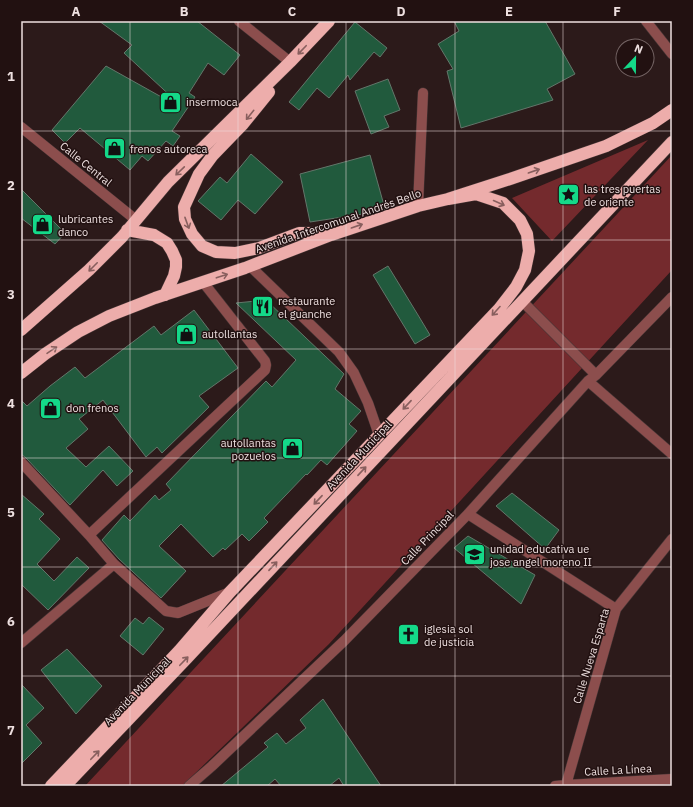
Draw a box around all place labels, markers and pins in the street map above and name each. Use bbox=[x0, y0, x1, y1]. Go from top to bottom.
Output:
shop icon: insermoca bbox=[158, 89, 184, 115]
place label: insermoca bbox=[186, 95, 238, 109]
shop icon: frenos autoreca bbox=[102, 136, 128, 162]
place label: frenos autoreca bbox=[130, 142, 208, 156]
place icon: las tres puertas de oriente bbox=[556, 182, 582, 208]
place label: las tres puertas de oriente bbox=[584, 182, 661, 209]
shop icon: lubricantes danco bbox=[29, 212, 55, 238]
place label: lubricantes danco bbox=[58, 212, 113, 239]
restaurant icon: restaurante el guanche bbox=[250, 294, 276, 320]
place label: restaurante el guanche bbox=[278, 294, 335, 321]
shop icon: autollantas bbox=[174, 321, 200, 347]
place label: autollantas bbox=[202, 327, 257, 341]
shop icon: don frenos bbox=[38, 395, 64, 421]
place label: don frenos bbox=[66, 401, 119, 415]
place label: autollantas pozuelos bbox=[221, 436, 276, 463]
shop icon: autollantas pozuelos bbox=[279, 436, 305, 462]
school or university icon: unidad educativa ue jose angel moreno II bbox=[461, 542, 487, 568]
place label: unidad educativa ue jose angel moreno II bbox=[490, 542, 592, 569]
church icon: iglesia sol de justicia bbox=[395, 622, 421, 648]
place label: iglesia sol de justicia bbox=[424, 622, 474, 649]

